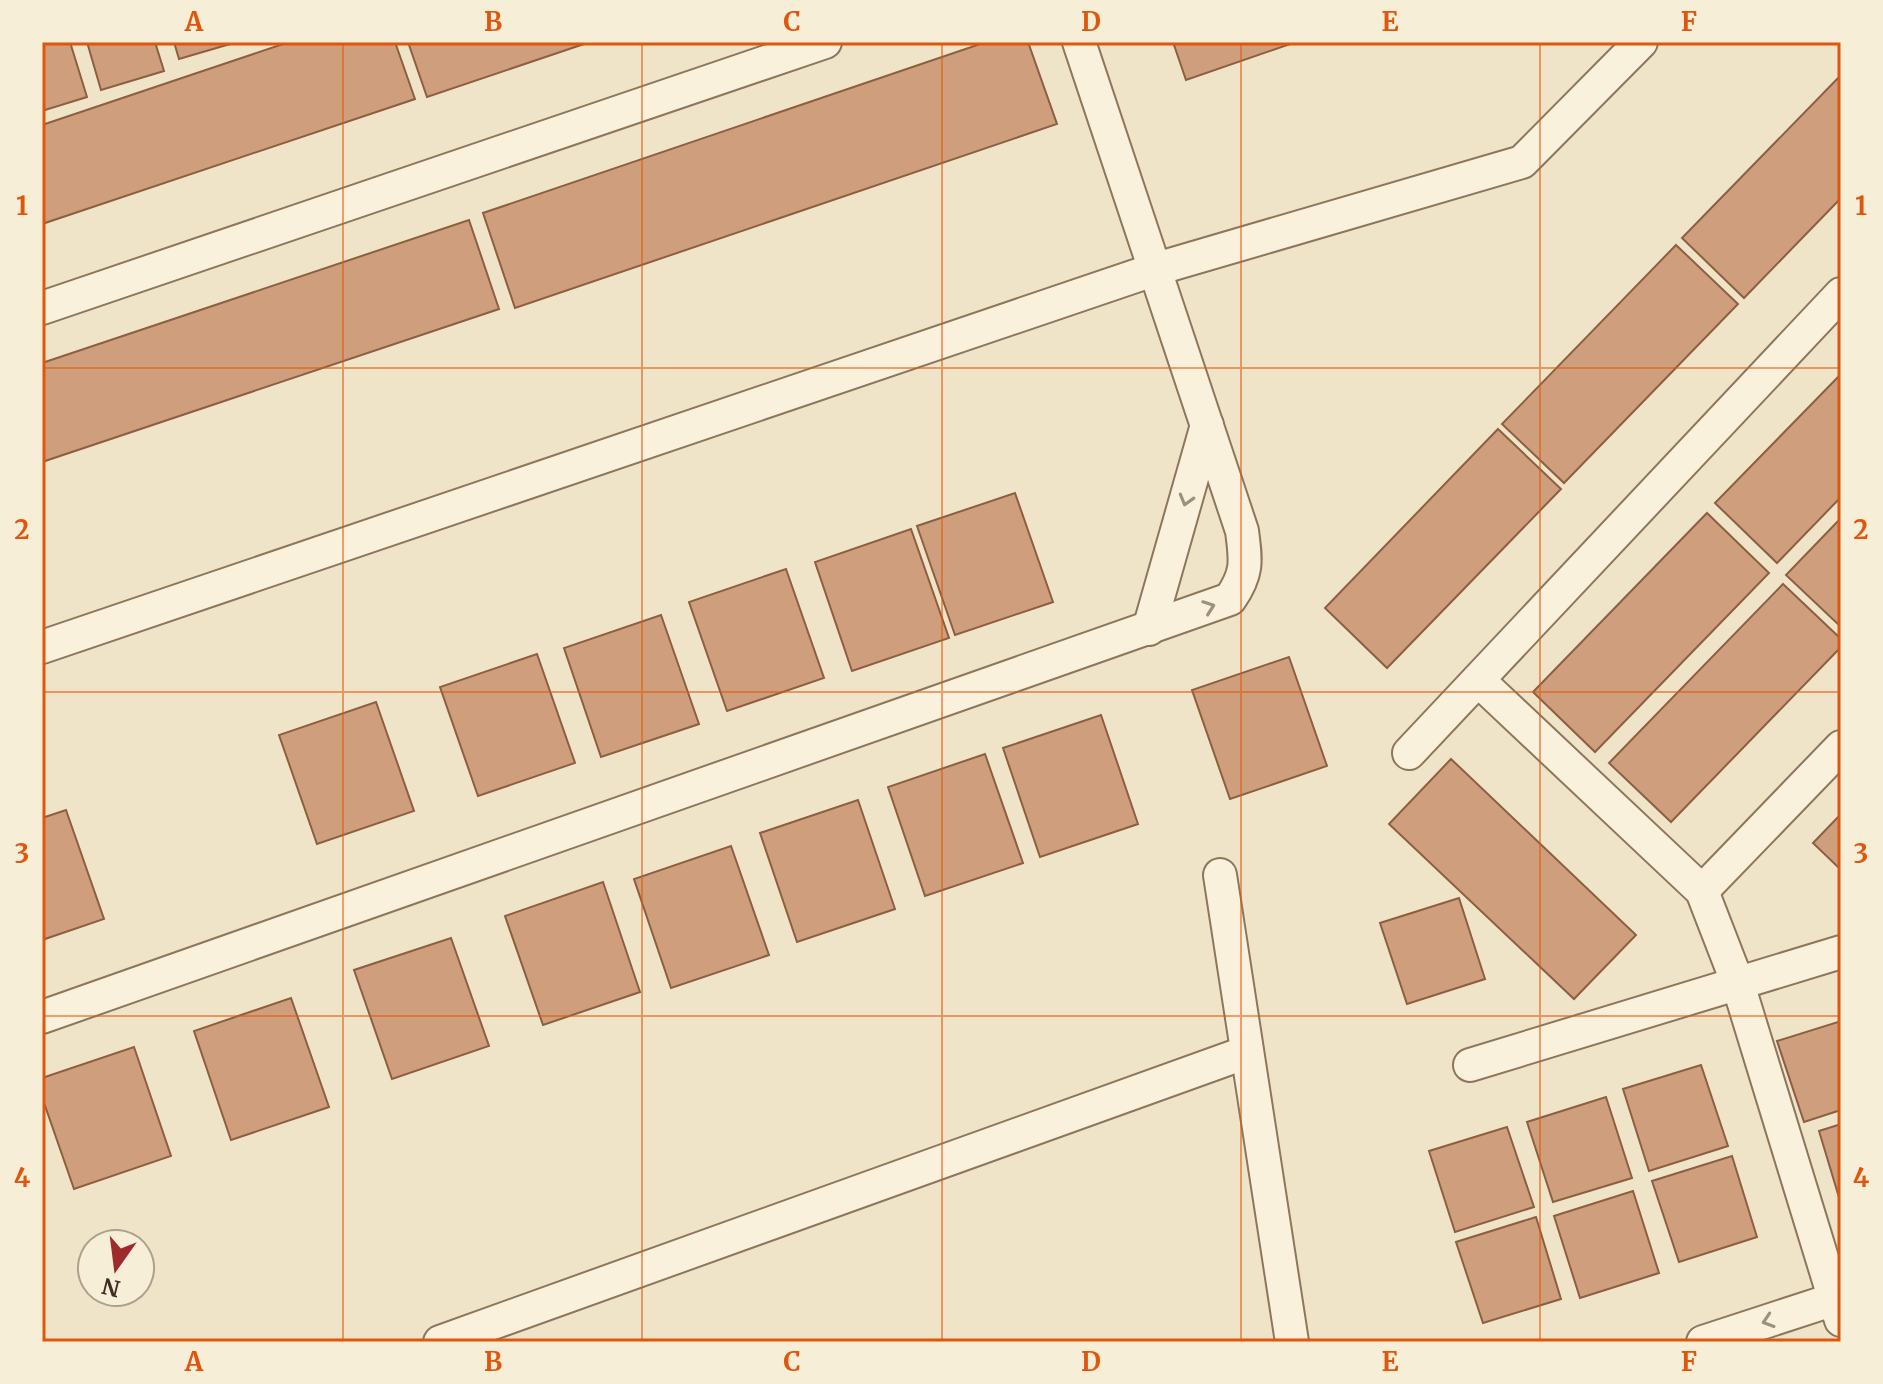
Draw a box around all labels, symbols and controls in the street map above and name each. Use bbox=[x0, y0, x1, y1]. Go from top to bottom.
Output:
text: A bbox=[184, 5, 204, 38]
text: B bbox=[484, 5, 502, 38]
text: C bbox=[783, 5, 801, 38]
text: D bbox=[1081, 5, 1101, 38]
text: E bbox=[1382, 5, 1399, 38]
text: F bbox=[1681, 5, 1697, 38]
text: 1 bbox=[16, 189, 28, 222]
text: 1 bbox=[1855, 189, 1867, 222]
one-way arrow bbox=[1179, 493, 1195, 507]
text: 2 bbox=[14, 513, 30, 546]
text: 2 bbox=[1853, 513, 1869, 546]
one-way arrow bbox=[1201, 600, 1215, 617]
text: 3 bbox=[15, 837, 29, 870]
text: 3 bbox=[1854, 837, 1868, 870]
text: 4 bbox=[14, 1161, 31, 1194]
text: 4 bbox=[1853, 1161, 1870, 1194]
north arrow bbox=[76, 1228, 156, 1308]
text: N bbox=[99, 1272, 123, 1303]
one-way arrow bbox=[1762, 1311, 1776, 1327]
text: A bbox=[184, 1345, 204, 1378]
text: B bbox=[484, 1345, 502, 1378]
text: C bbox=[783, 1345, 801, 1378]
text: D bbox=[1081, 1345, 1101, 1378]
text: E bbox=[1382, 1345, 1399, 1378]
text: F bbox=[1681, 1345, 1697, 1378]

